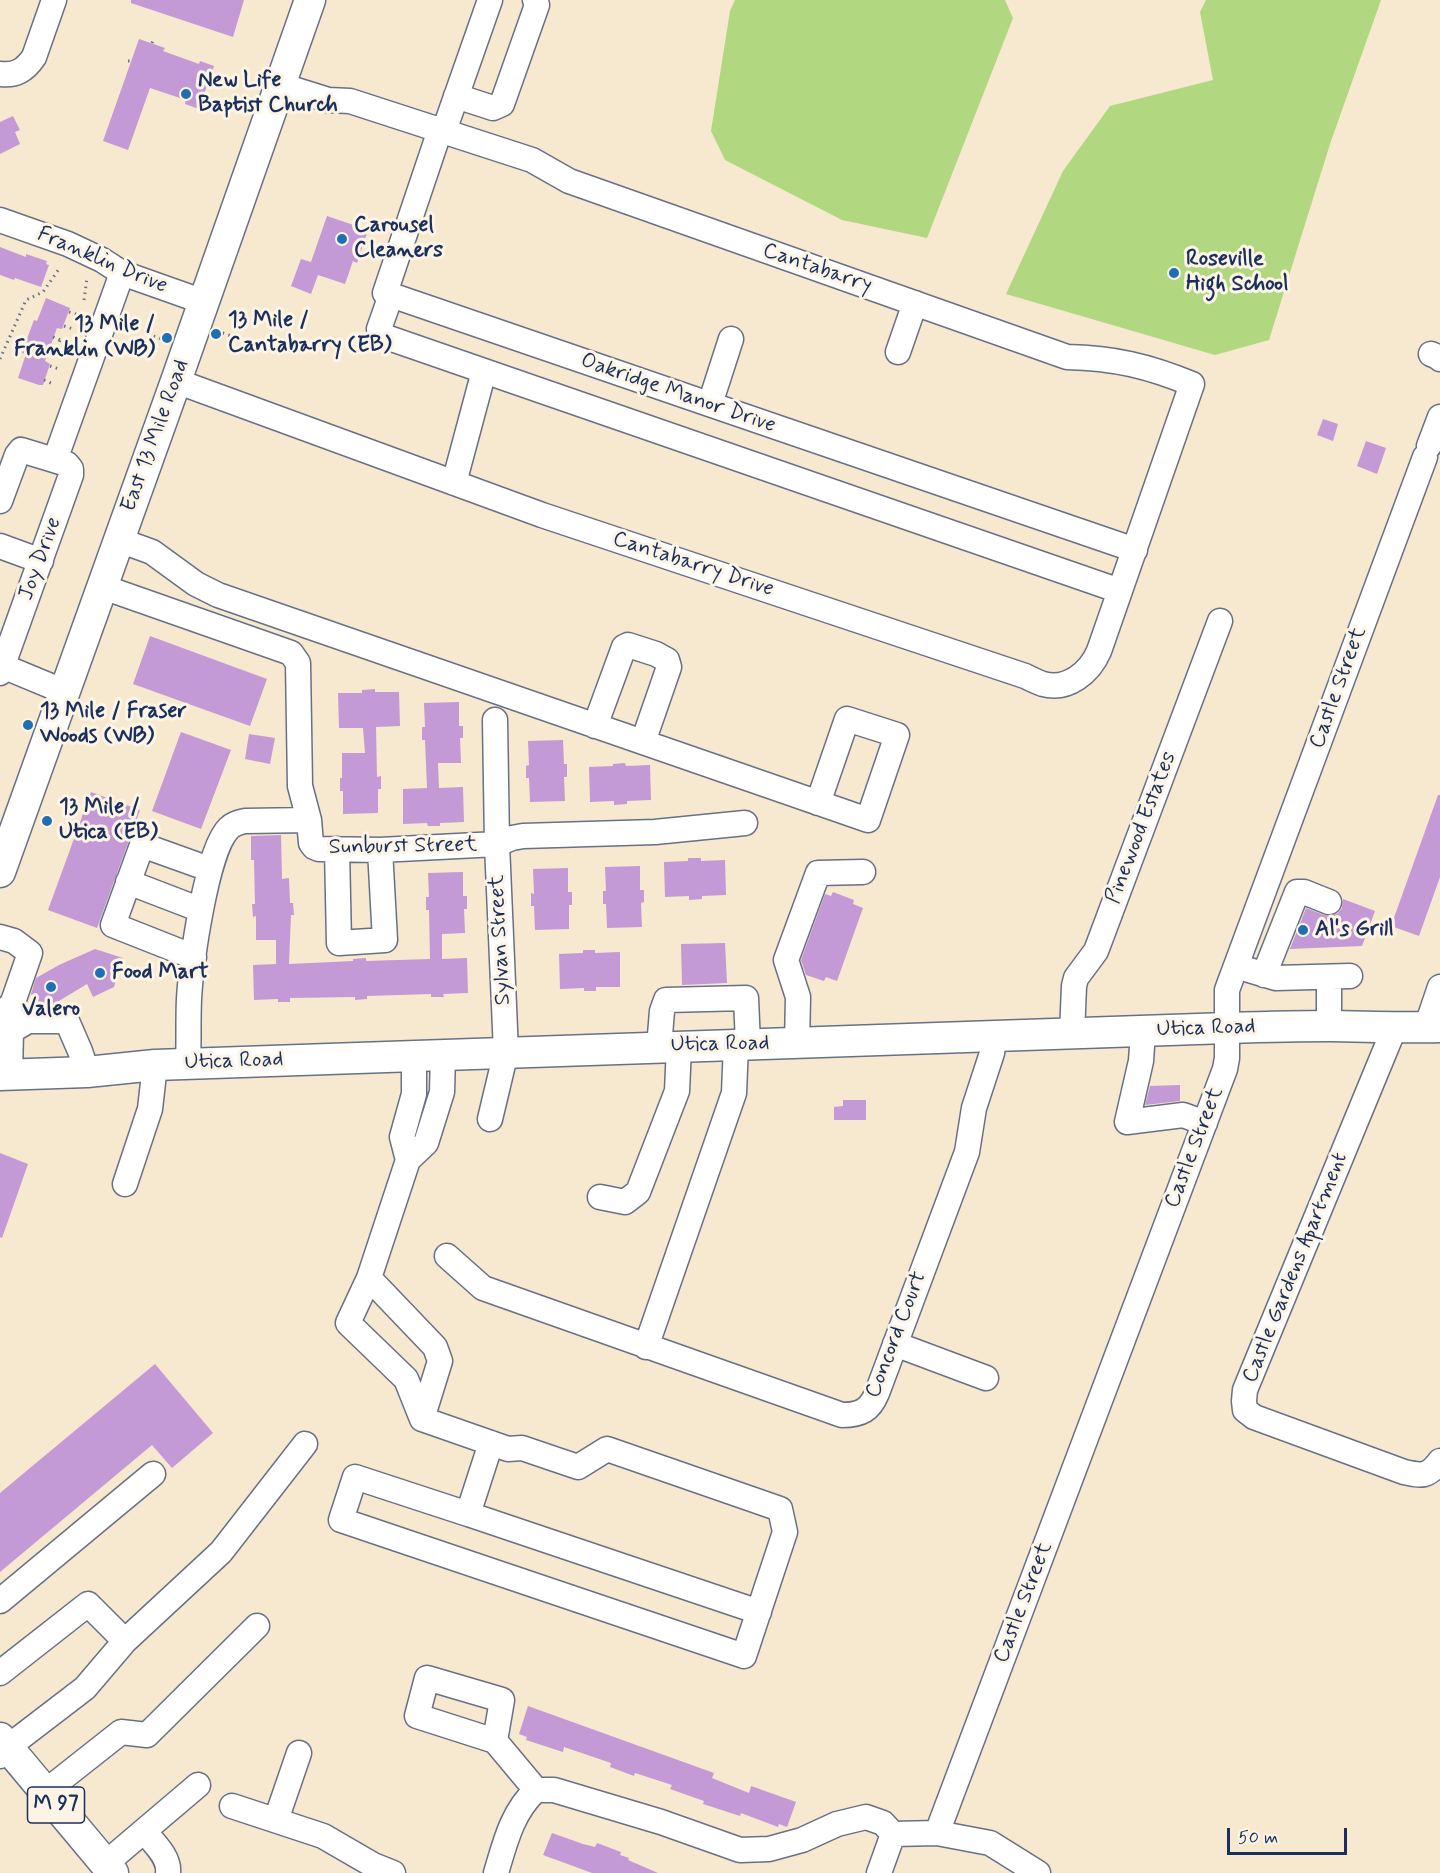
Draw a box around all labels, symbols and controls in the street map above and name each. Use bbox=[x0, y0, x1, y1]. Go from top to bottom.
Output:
place label: New Life Baptist Church bbox=[198, 68, 338, 119]
marker: New Life Baptist Church bbox=[179, 87, 193, 101]
place label: Carousel Cleaners bbox=[354, 213, 443, 264]
street label: Franklin Drive bbox=[33, 222, 171, 300]
marker: Carousel Cleaners bbox=[335, 232, 349, 246]
street label: Cantabarry bbox=[759, 238, 875, 300]
place label: Roseville High School bbox=[1186, 247, 1289, 298]
marker: Roseville High School bbox=[1167, 266, 1181, 280]
place label: 13 Mile / Cantabarry (EB) bbox=[228, 308, 392, 360]
place label: 13 Mile / Franklin (WB) bbox=[14, 312, 155, 364]
marker: 13 Mile / Cantabarry (EB) bbox=[209, 327, 223, 341]
marker: 13 Mile / Franklin (WB) bbox=[160, 331, 174, 345]
street label: Oakridge Manor Drive bbox=[577, 348, 779, 440]
street label: East 13 Mile Road bbox=[116, 356, 196, 516]
street label: Joy Drive bbox=[14, 514, 68, 604]
street label: Cantabarry Drive bbox=[609, 526, 777, 604]
street label: Castle Street bbox=[1305, 624, 1373, 752]
place label: 13 Mile / Fraser Woods (WB) bbox=[40, 699, 187, 750]
marker: 13 Mile / Fraser Woods (WB) bbox=[21, 718, 35, 732]
street label: Pinewood Estates bbox=[1101, 748, 1183, 908]
place label: 13 Mile / Utica (EB) bbox=[59, 795, 158, 846]
marker: 13 Mile / Utica (EB) bbox=[40, 814, 54, 828]
street label: Sunburst Street bbox=[329, 833, 477, 861]
street label: Sylvan Street bbox=[484, 874, 518, 1006]
place label: Al's Grill bbox=[1315, 917, 1394, 943]
marker: Al's Grill bbox=[1296, 923, 1310, 937]
place label: Food Mart bbox=[112, 960, 209, 986]
marker: Food Mart bbox=[93, 966, 107, 980]
marker: Valero bbox=[44, 980, 58, 994]
place label: Valero bbox=[22, 997, 80, 1023]
street label: Utica Road bbox=[1156, 1014, 1256, 1044]
street label: Utica Road bbox=[670, 1031, 770, 1059]
street label: Utica Road bbox=[184, 1047, 284, 1077]
street label: Castle Street bbox=[1160, 1084, 1230, 1212]
street label: Castle Gardens Apartment bbox=[1238, 1149, 1354, 1387]
street label: Concord Court bbox=[861, 1268, 933, 1402]
street label: Castle Street bbox=[989, 1539, 1059, 1667]
road number: M 97 bbox=[28, 1787, 84, 1823]
scale bar bbox=[1230, 1816, 1350, 1854]
text: 50 m bbox=[1238, 1826, 1278, 1850]

